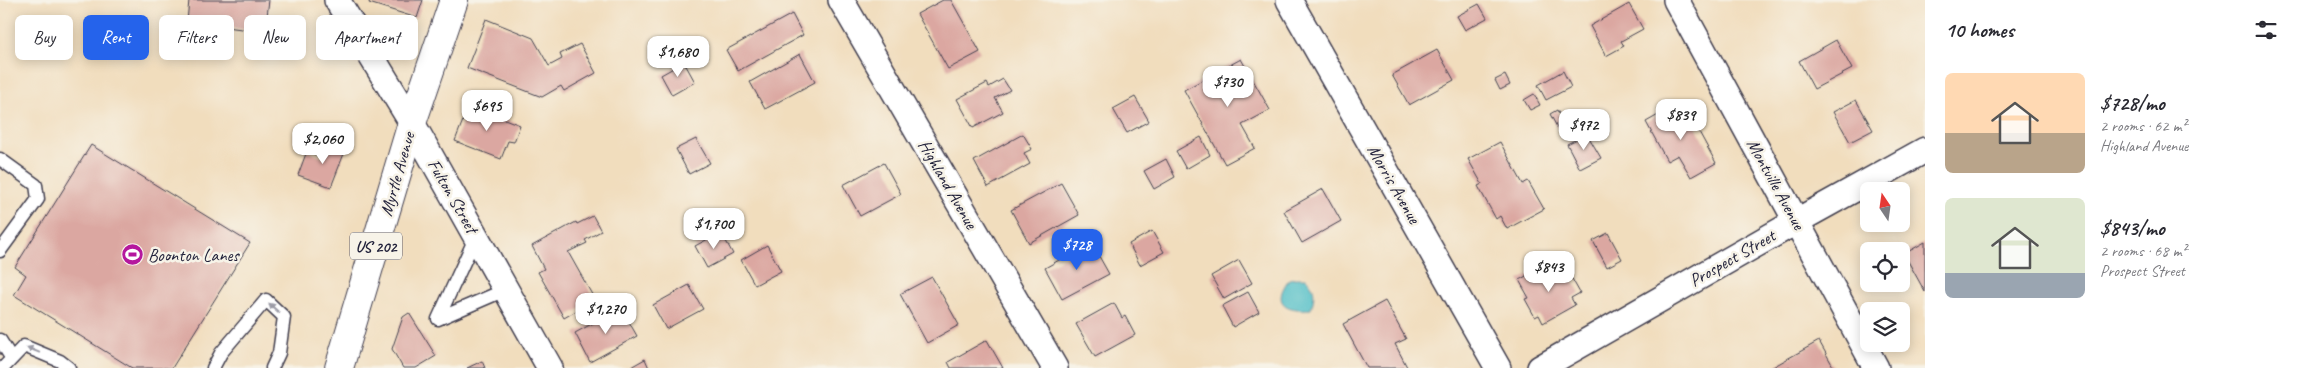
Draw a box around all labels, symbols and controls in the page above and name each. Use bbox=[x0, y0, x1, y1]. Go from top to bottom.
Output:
chip: Buy bbox=[15, 15, 73, 60]
chip: Rent bbox=[83, 15, 149, 60]
chip: Filters bbox=[159, 15, 234, 60]
chip: New bbox=[244, 15, 306, 60]
chip: Apartment bbox=[316, 15, 418, 60]
icon: filters bbox=[2252, 16, 2280, 44]
text: 10 homes bbox=[1945, 17, 2014, 43]
pin: $1,680 bbox=[637, 36, 719, 78]
text: $1,680 bbox=[658, 42, 698, 62]
pin: $730 bbox=[1198, 66, 1258, 108]
text: $730 bbox=[1214, 72, 1242, 92]
pin: $695 bbox=[457, 90, 517, 132]
text: $728/mo bbox=[2100, 90, 2165, 116]
icon: home bbox=[1985, 93, 2045, 153]
text: $695 bbox=[473, 96, 501, 116]
pin: $839 bbox=[1651, 98, 1711, 141]
text: $839 bbox=[1667, 105, 1695, 125]
pin: $972 bbox=[1554, 108, 1614, 151]
text: $972 bbox=[1570, 115, 1598, 135]
text: 2 rooms · 62 m² bbox=[2100, 116, 2186, 136]
pin: $2,060 bbox=[282, 122, 364, 165]
text: $2,060 bbox=[303, 129, 343, 149]
street label: Myrtle Avenue bbox=[375, 129, 420, 218]
street label: Highland Avenue bbox=[914, 135, 983, 233]
street label: Montville Avenue bbox=[1742, 135, 1811, 234]
text: Highland Avenue bbox=[2100, 136, 2188, 156]
street label: Morris Avenue bbox=[1363, 141, 1426, 228]
street label: Fulton Street bbox=[423, 155, 485, 240]
north arrow bbox=[1860, 182, 1910, 232]
map controls bbox=[1860, 182, 1910, 352]
pin: $1,700 bbox=[673, 208, 755, 250]
text: $1,700 bbox=[694, 214, 734, 234]
text: $843/mo bbox=[2100, 215, 2165, 241]
icon: home bbox=[1985, 218, 2045, 278]
street label: Prospect Street bbox=[1685, 224, 1781, 291]
pin: $728 bbox=[1047, 228, 1107, 271]
road number: US 202 bbox=[350, 232, 402, 260]
text: $728 bbox=[1063, 235, 1091, 255]
text: 2 rooms · 68 m² bbox=[2100, 241, 2186, 261]
button: locate bbox=[1860, 242, 1910, 292]
sports icon: Boonton Lanes bbox=[120, 243, 144, 267]
place label: Boonton Lanes bbox=[148, 244, 240, 266]
pin: $843 bbox=[1519, 250, 1579, 293]
text: $843 bbox=[1535, 257, 1563, 277]
text: Prospect Street bbox=[2100, 261, 2185, 281]
pin: $1,270 bbox=[565, 292, 647, 335]
text: $1,270 bbox=[586, 299, 626, 319]
one-way arrow bbox=[269, 302, 281, 314]
button: layers bbox=[1860, 302, 1910, 352]
one-way arrow bbox=[26, 345, 40, 353]

